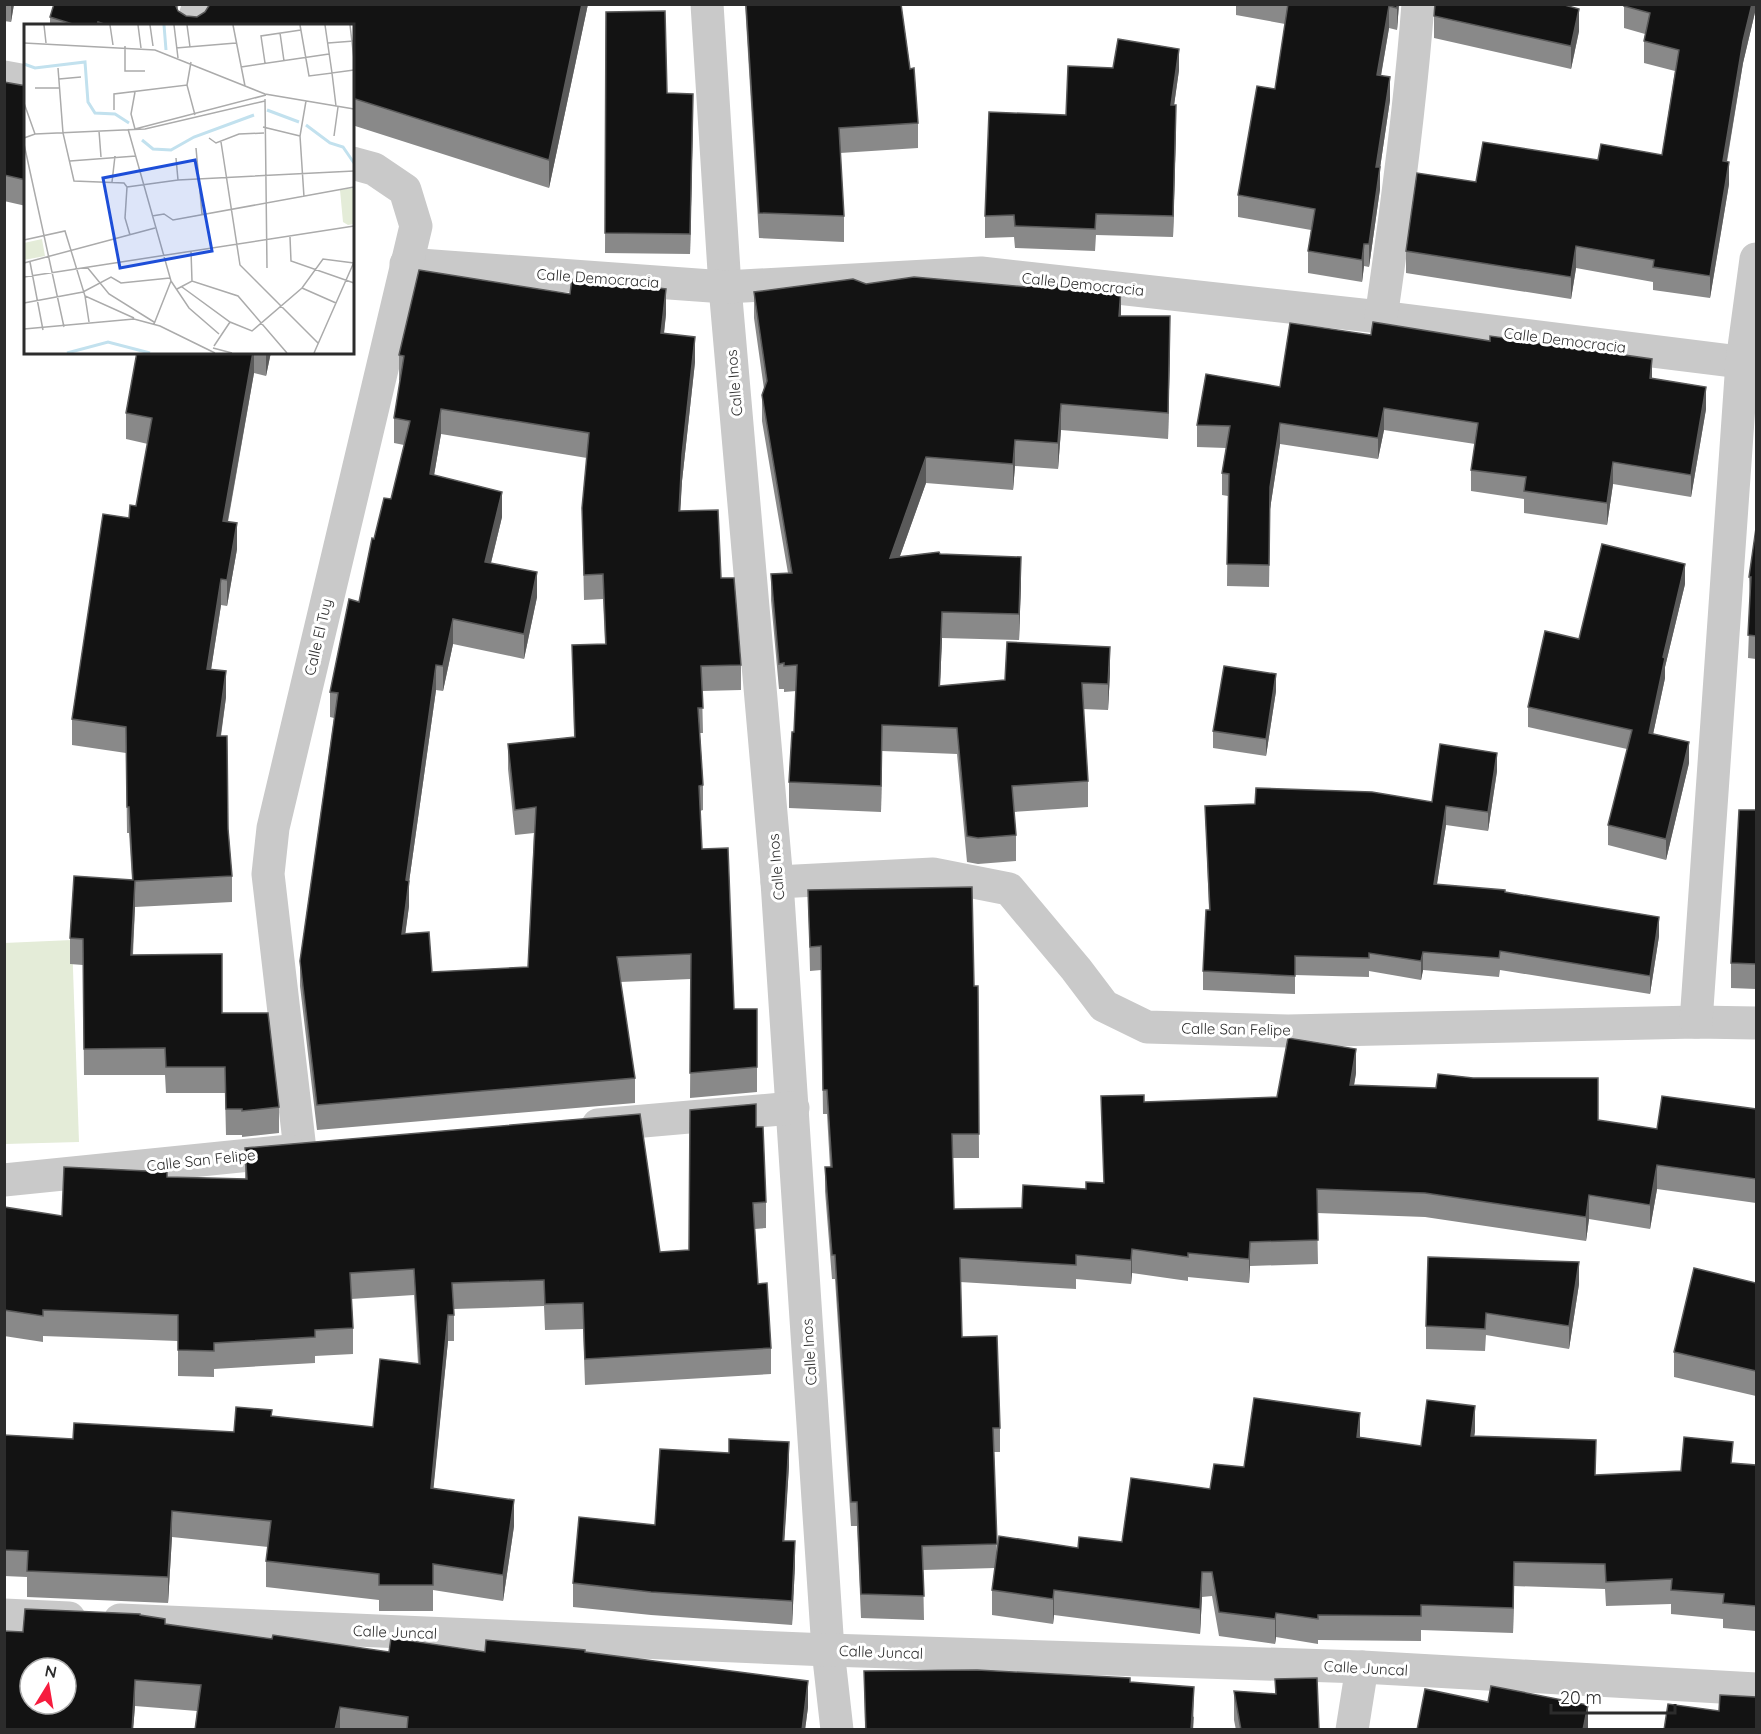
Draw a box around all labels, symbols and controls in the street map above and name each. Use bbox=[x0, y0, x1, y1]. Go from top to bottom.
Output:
inset map bbox=[24, 24, 354, 354]
street label: Calle Democracia bbox=[536, 264, 660, 292]
street label: Calle Democracia bbox=[1021, 268, 1145, 300]
street label: Calle Democracia bbox=[1503, 323, 1627, 357]
street label: Calle Inos bbox=[722, 349, 746, 417]
street label: Calle El Tuy bbox=[300, 597, 336, 677]
street label: Calle Inos bbox=[764, 833, 788, 901]
street label: Calle San Felipe bbox=[1181, 1019, 1291, 1039]
street label: Calle San Felipe bbox=[146, 1145, 256, 1175]
street label: Calle Inos bbox=[797, 1318, 821, 1386]
street label: Calle Juncal bbox=[353, 1621, 437, 1643]
street label: Calle Juncal bbox=[839, 1641, 923, 1663]
north arrow bbox=[18, 1656, 78, 1716]
street label: Calle Juncal bbox=[1323, 1656, 1409, 1680]
text: N bbox=[43, 1660, 59, 1682]
scale bar bbox=[1551, 1677, 1676, 1715]
text: 20 m bbox=[1560, 1686, 1602, 1709]

